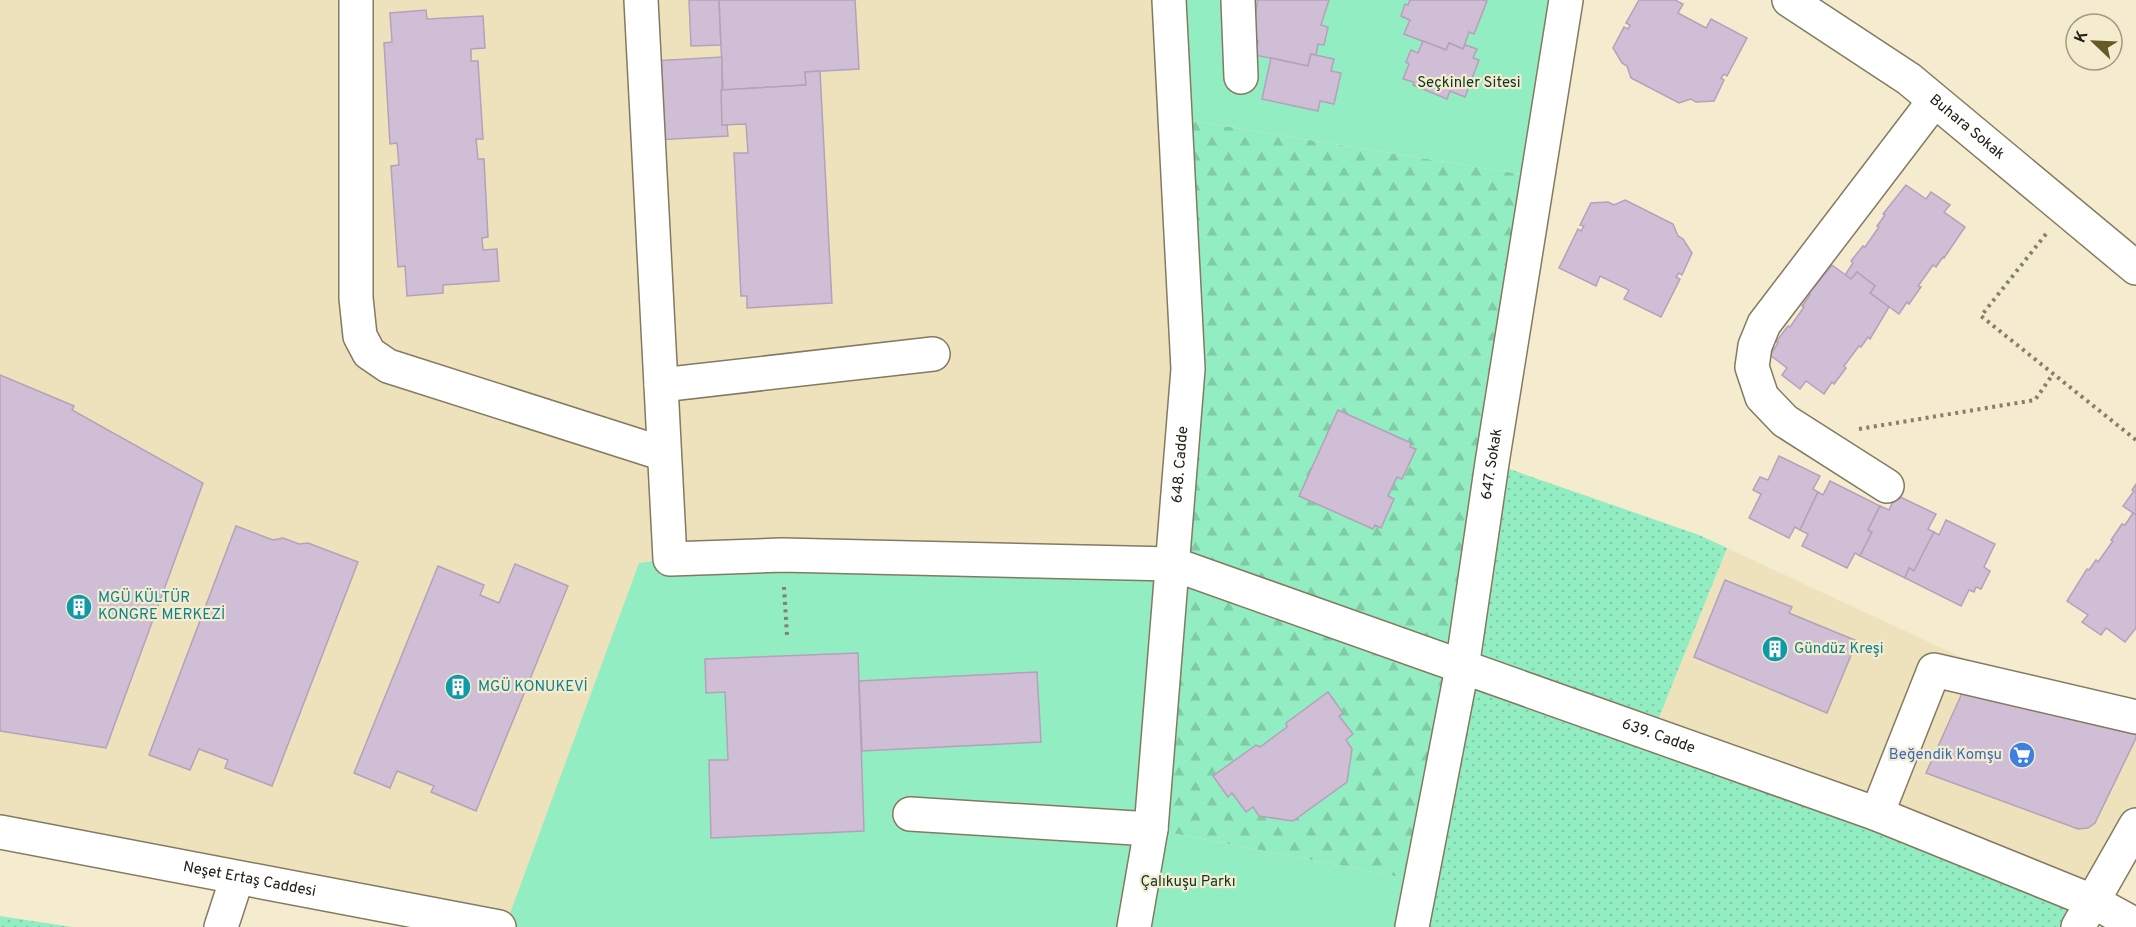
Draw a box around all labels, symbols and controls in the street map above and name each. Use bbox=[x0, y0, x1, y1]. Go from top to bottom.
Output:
north arrow bbox=[2064, 12, 2124, 72]
text: K bbox=[2071, 28, 2093, 46]
park label: Seçkinler Sitesi bbox=[1417, 74, 1521, 93]
street label: Buhara Sokak bbox=[1925, 90, 2009, 164]
street label: 648. Cadde bbox=[1168, 425, 1193, 504]
street label: 647. Sokak bbox=[1477, 427, 1507, 501]
place label: MGÜ KÜLTÜR KONGRE MERKEZİ bbox=[98, 588, 225, 625]
building icon: MGÜ KÜLTÜR KONGRE MERKEZİ bbox=[64, 592, 94, 622]
building icon: Gündüz Kreşi bbox=[1760, 634, 1790, 664]
place label: Gündüz Kreşi bbox=[1794, 640, 1884, 659]
building icon: MGÜ KONUKEVİ bbox=[443, 672, 473, 702]
place label: MGÜ KONUKEVİ bbox=[478, 677, 588, 697]
street label: 639. Cadde bbox=[1619, 715, 1698, 758]
supermarket icon: Beğendik Komşu bbox=[2007, 740, 2037, 770]
place label: Beğendik Komşu bbox=[1889, 746, 2002, 765]
street label: Neşet Ertaş Caddesi bbox=[181, 858, 318, 901]
park label: Çalıkuşu Parkı bbox=[1140, 873, 1236, 892]

